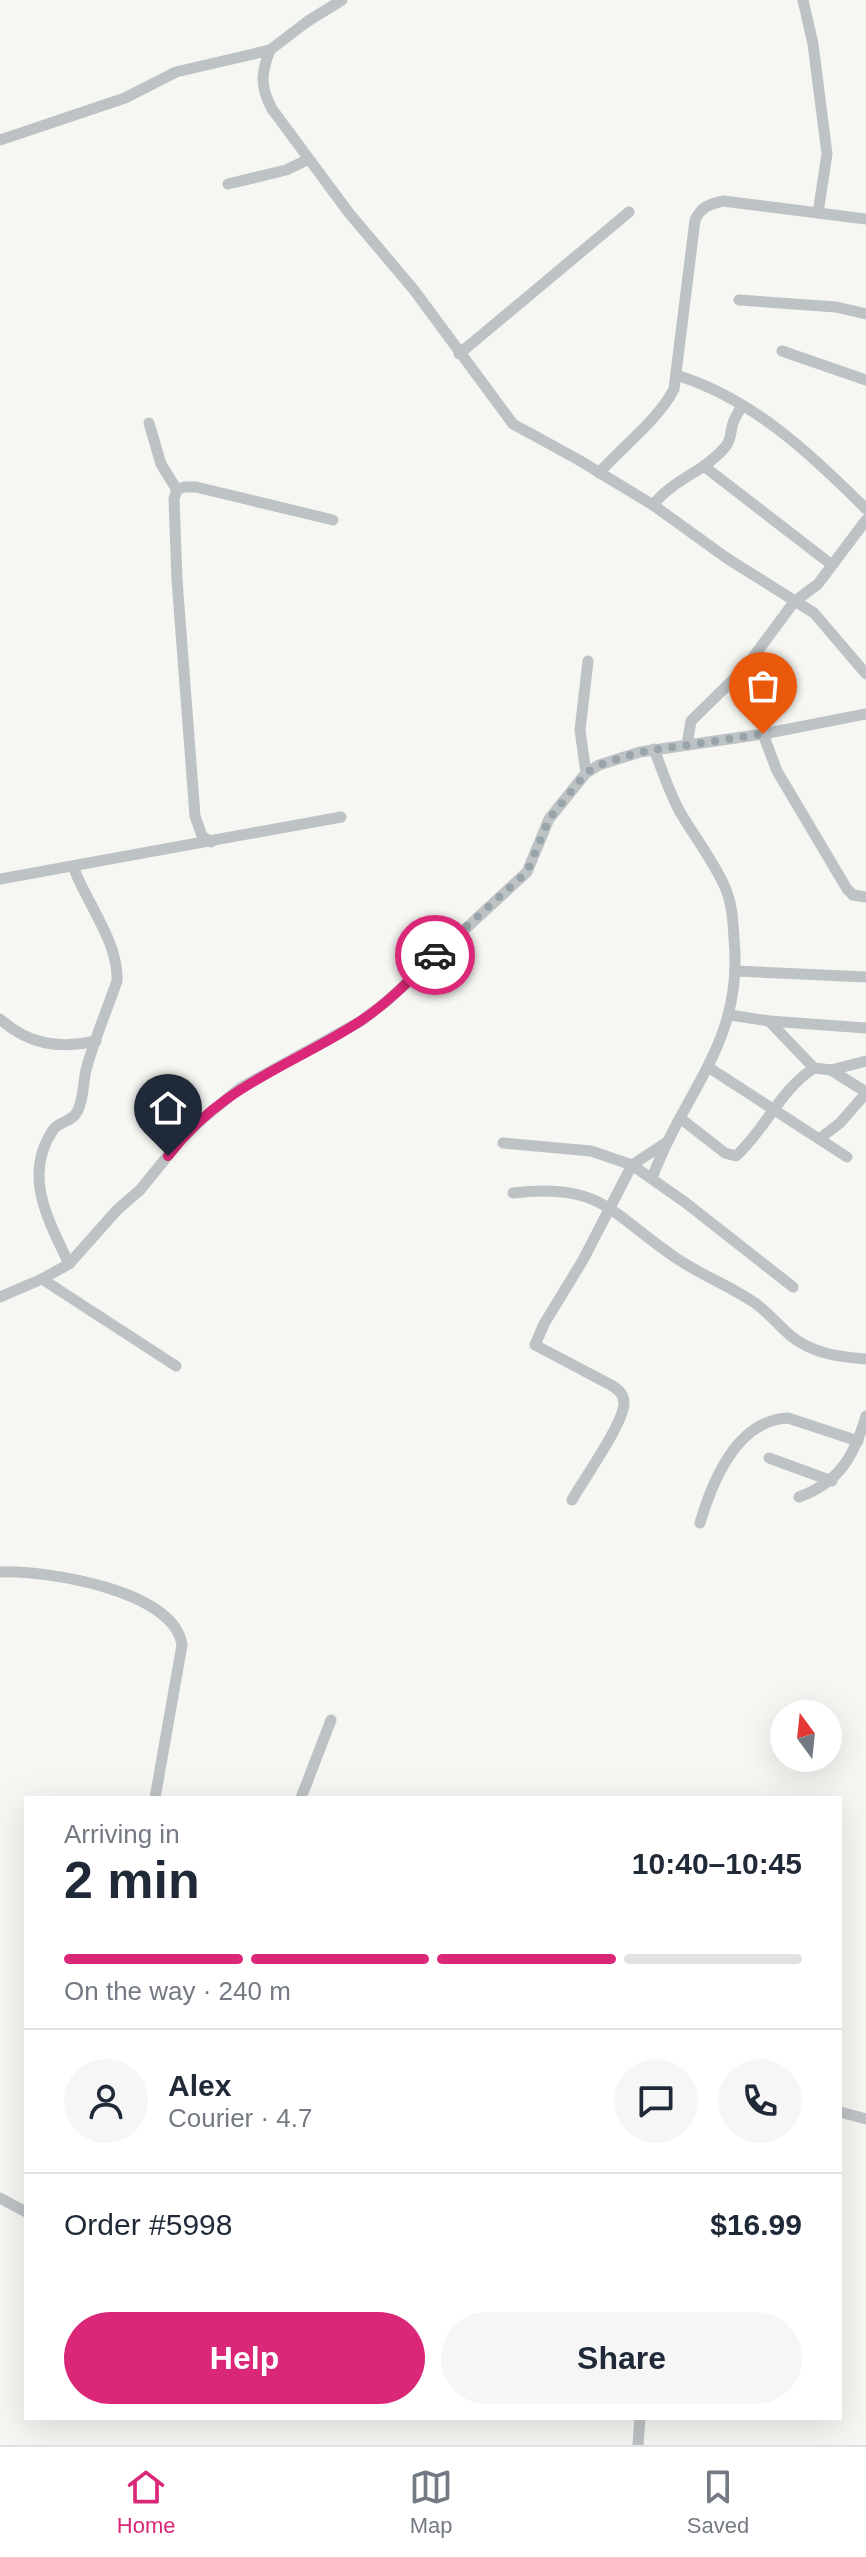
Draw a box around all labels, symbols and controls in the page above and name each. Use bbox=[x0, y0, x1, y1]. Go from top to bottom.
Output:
pin bbox=[729, 652, 797, 734]
icon: bag bbox=[741, 664, 785, 708]
courier bbox=[395, 915, 475, 995]
icon: car bbox=[413, 933, 457, 977]
pin bbox=[134, 1074, 202, 1156]
icon: home bbox=[146, 1086, 190, 1130]
north arrow bbox=[770, 1700, 842, 1772]
map controls bbox=[770, 1700, 842, 1772]
text: Arriving in bbox=[64, 1819, 180, 1849]
text: 10:40–10:45 bbox=[632, 1847, 802, 1880]
text: 2 min bbox=[64, 1851, 200, 1909]
text: On the way · 240 m bbox=[64, 1976, 291, 2006]
button: person bbox=[64, 2059, 148, 2143]
button: chat bbox=[614, 2059, 698, 2143]
button: phone bbox=[718, 2059, 802, 2143]
text: Alex bbox=[168, 2069, 231, 2102]
text: Courier · 4.7 bbox=[168, 2103, 313, 2133]
text: Order #5998 bbox=[64, 2208, 232, 2241]
text: $16.99 bbox=[710, 2208, 802, 2241]
button: Help bbox=[64, 2312, 425, 2404]
button: Share bbox=[441, 2312, 802, 2404]
tab: Home bbox=[117, 2465, 176, 2539]
tab: Map bbox=[409, 2465, 453, 2539]
tab: Saved bbox=[687, 2465, 749, 2539]

